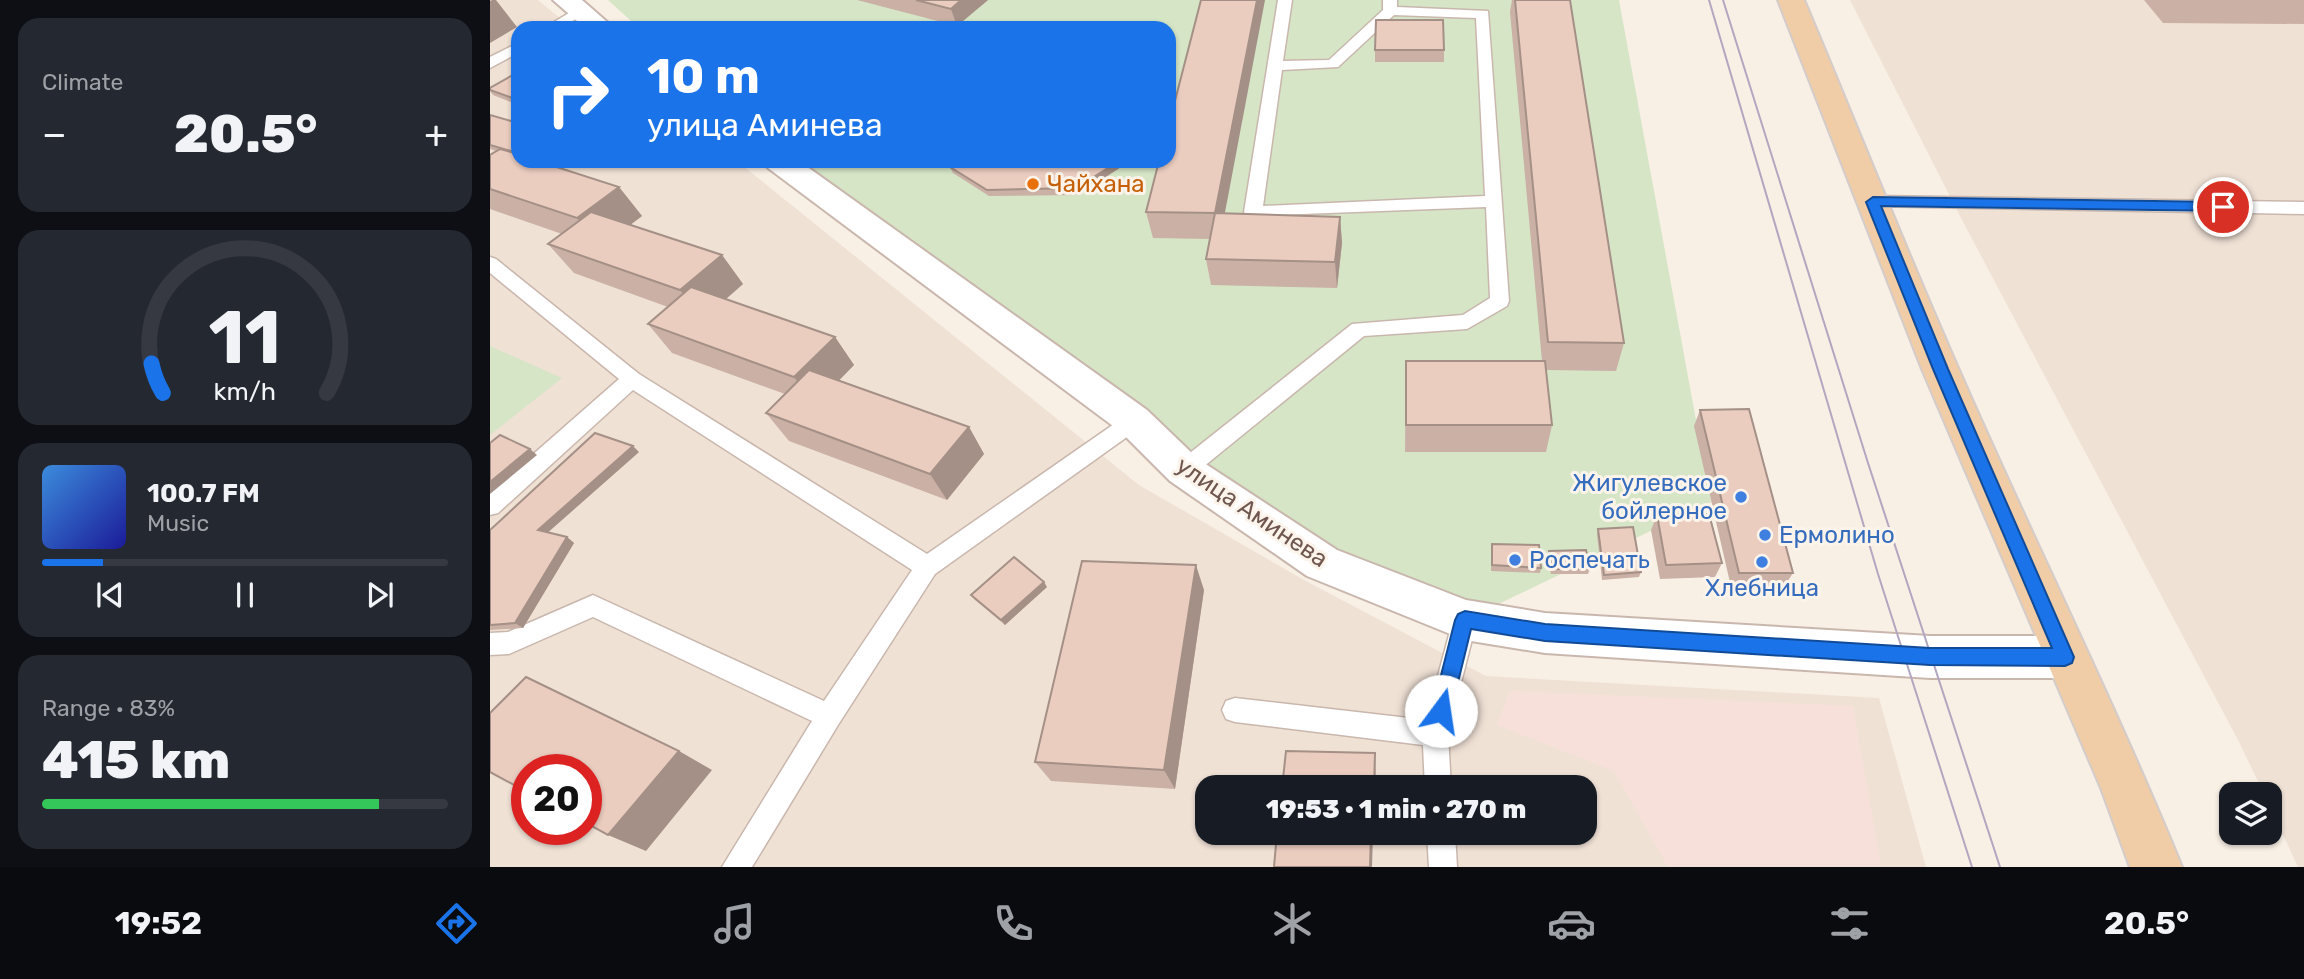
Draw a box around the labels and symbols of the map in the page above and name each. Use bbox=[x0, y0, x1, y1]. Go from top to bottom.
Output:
place label: Чайхана bbox=[1047, 170, 1145, 198]
marker: Чайхана bbox=[1025, 176, 1041, 192]
pin bbox=[2193, 177, 2253, 237]
street label: улица Аминева bbox=[1171, 451, 1333, 573]
place label: Жигулевское бойлерное bbox=[1572, 469, 1727, 525]
marker: Жигулевское бойлерное bbox=[1733, 489, 1749, 505]
place label: Ермолино bbox=[1779, 521, 1895, 549]
marker: Ермолино bbox=[1757, 527, 1773, 543]
place label: Роспечать bbox=[1529, 546, 1650, 574]
marker: Роспечать bbox=[1507, 552, 1523, 568]
marker: Хлебница bbox=[1754, 554, 1770, 570]
place label: Хлебница bbox=[1705, 574, 1819, 602]
position arrow bbox=[1404, 674, 1478, 748]
speed limit sign: 20 bbox=[511, 754, 602, 845]

